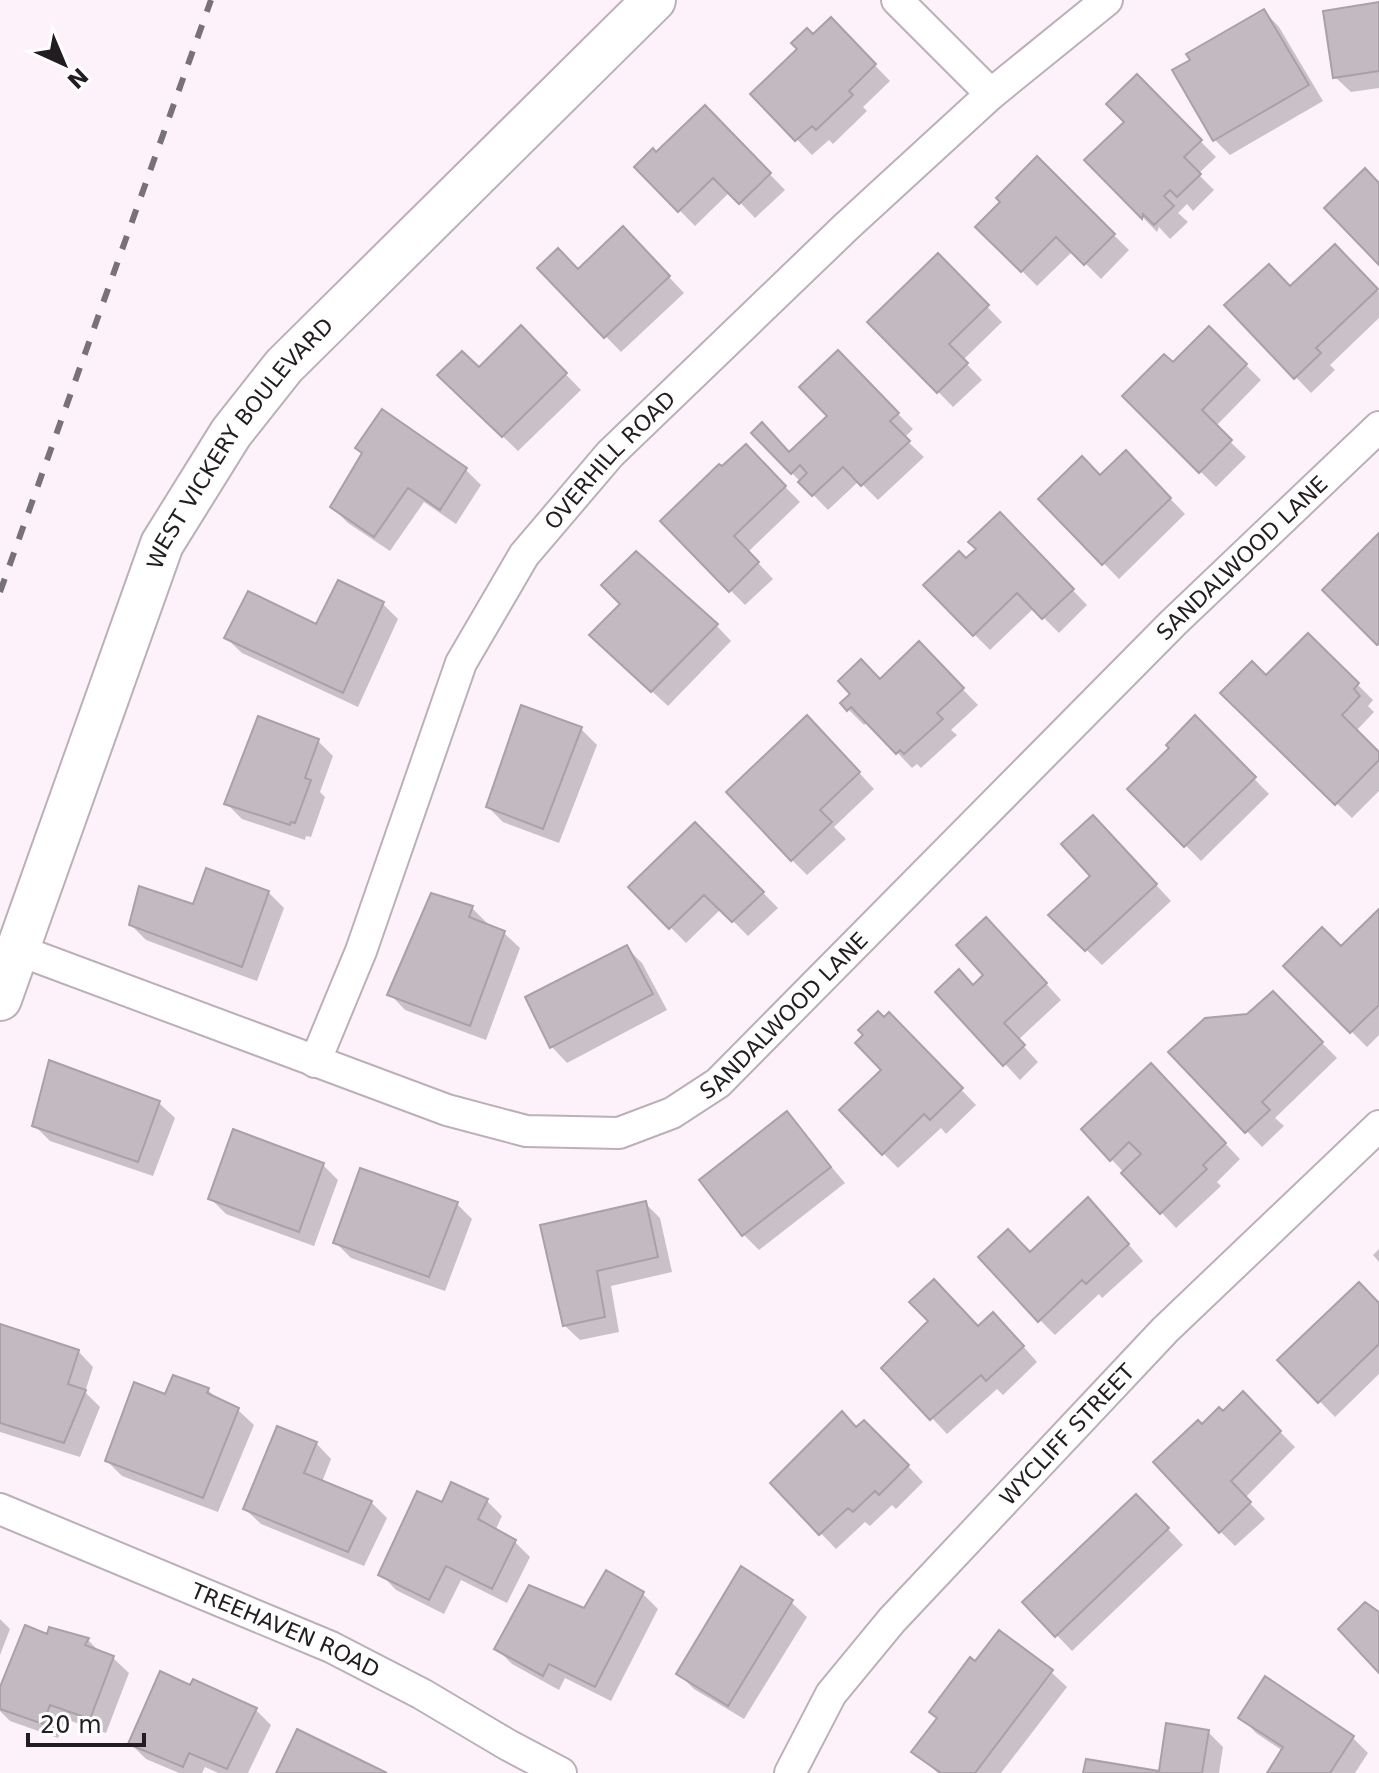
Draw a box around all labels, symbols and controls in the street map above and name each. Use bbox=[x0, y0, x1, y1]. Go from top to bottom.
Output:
north arrow bbox=[24, 24, 104, 104]
text: N bbox=[62, 63, 93, 93]
street label: WEST VICKERY BOULEVARD bbox=[142, 313, 338, 572]
street label: OVERHILL ROAD bbox=[539, 386, 680, 534]
street label: SANDALWOOD LANE bbox=[1151, 471, 1332, 645]
street label: SANDALWOOD LANE bbox=[695, 927, 872, 1104]
street label: WYCLIFF STREET bbox=[995, 1358, 1140, 1510]
street label: TREEHAVEN ROAD bbox=[187, 1577, 384, 1682]
scale bar bbox=[28, 1697, 144, 1747]
text: 20 m bbox=[40, 1711, 102, 1739]

